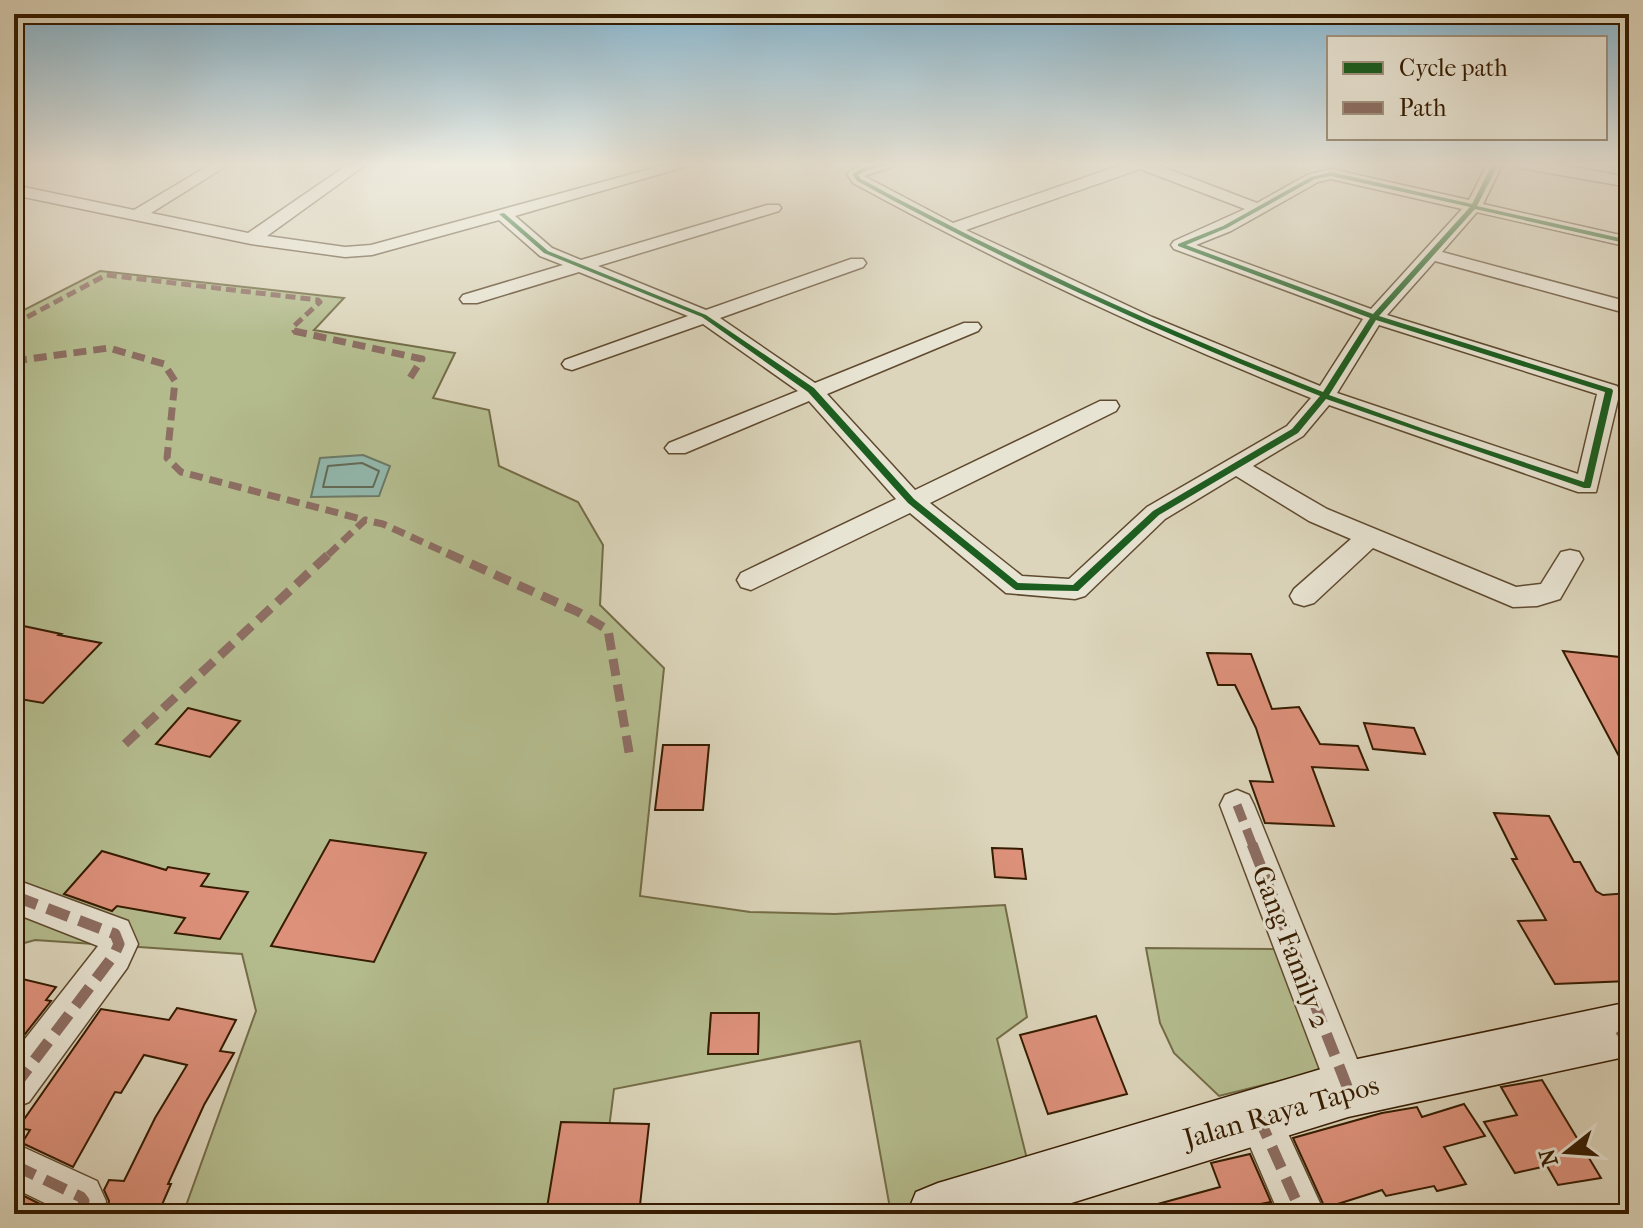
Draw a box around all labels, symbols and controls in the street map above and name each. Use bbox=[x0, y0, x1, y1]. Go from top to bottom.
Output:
legend bbox=[1327, 36, 1607, 140]
text: Cycle path bbox=[1399, 54, 1508, 82]
text: Path bbox=[1399, 94, 1447, 122]
street label: Gang Family 2 bbox=[1245, 861, 1338, 1033]
street label: Jalan Raya Tapos bbox=[1178, 1068, 1383, 1156]
north arrow bbox=[1527, 1112, 1607, 1192]
text: N bbox=[1534, 1145, 1564, 1169]

